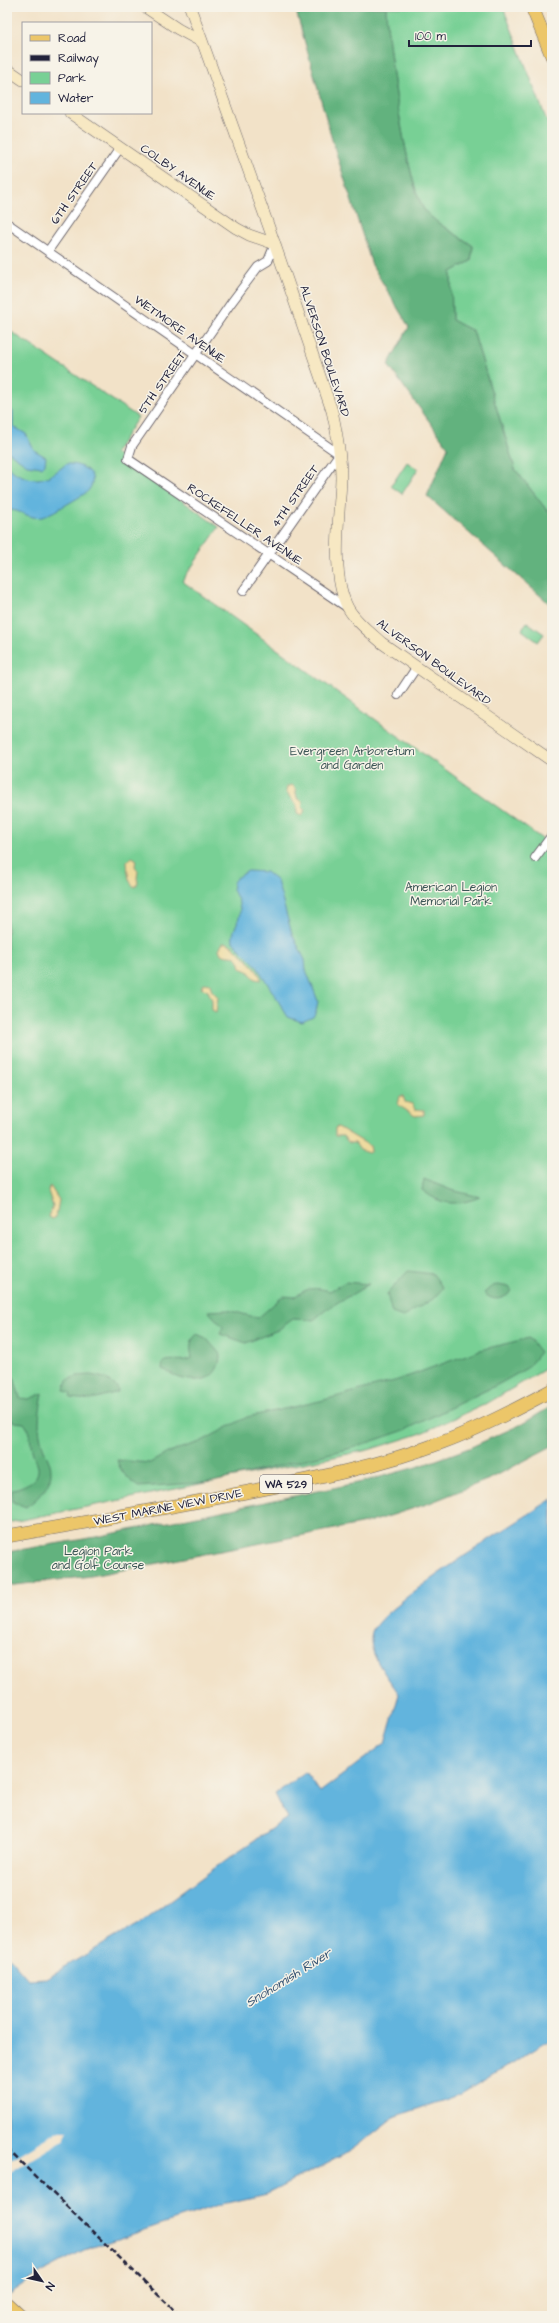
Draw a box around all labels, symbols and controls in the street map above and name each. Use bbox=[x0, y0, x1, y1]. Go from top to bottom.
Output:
legend bbox=[22, 22, 152, 114]
scale bar bbox=[409, 22, 531, 48]
text: 100 m bbox=[415, 28, 446, 45]
text: Road bbox=[58, 30, 86, 47]
text: Railway bbox=[58, 50, 99, 68]
text: Park bbox=[58, 70, 86, 87]
text: Water bbox=[58, 90, 94, 107]
street label: COLBY AVENUE bbox=[137, 140, 219, 205]
street label: 6TH STREET bbox=[47, 158, 102, 228]
street label: ALVERSON BOULEVARD bbox=[295, 283, 354, 419]
street label: WETMORE AVENUE bbox=[131, 291, 229, 367]
street label: 5TH STREET bbox=[134, 347, 191, 417]
street label: 4TH STREET bbox=[267, 461, 324, 531]
street label: ROCKEFELLER AVENUE bbox=[184, 479, 306, 569]
street label: ALVERSON BOULEVARD bbox=[373, 615, 495, 710]
park label: Evergreen Arboretum and Garden bbox=[290, 743, 415, 774]
park label: American Legion Memorial Park bbox=[405, 879, 497, 910]
road number: WA 529 bbox=[260, 1475, 312, 1493]
street label: WEST MARINE VIEW DRIVE bbox=[92, 1485, 244, 1530]
park label: Legion Park and Golf Course bbox=[52, 1543, 145, 1574]
water label: Snohomish River bbox=[242, 1943, 337, 2012]
north arrow bbox=[22, 2261, 62, 2301]
text: N bbox=[42, 2279, 58, 2293]

